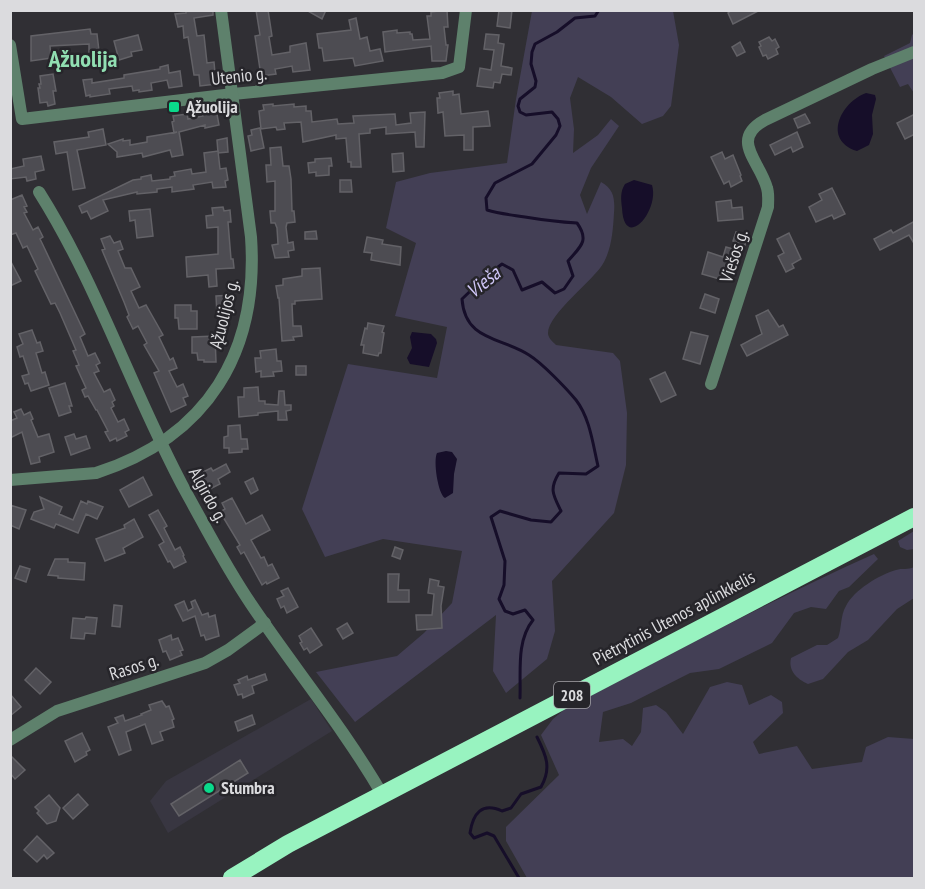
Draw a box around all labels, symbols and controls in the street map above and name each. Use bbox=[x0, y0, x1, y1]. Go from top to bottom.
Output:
district label: Ąžuolija bbox=[48, 43, 118, 74]
street label: Utenio g. bbox=[210, 61, 268, 90]
place label: Ąžuolija bbox=[185, 95, 238, 118]
marker: Ąžuolija bbox=[167, 100, 181, 114]
street label: Viešos g. bbox=[714, 226, 753, 286]
water label: Vieša bbox=[461, 260, 506, 304]
street label: Ąžuolijos g. bbox=[204, 277, 243, 351]
street label: Algirdo g. bbox=[184, 463, 233, 526]
street label: Pietrytinis Utenos aplinkkelis bbox=[589, 565, 759, 670]
street label: Rasos g. bbox=[106, 648, 161, 685]
road number: 208 bbox=[554, 682, 590, 708]
place label: Stumbra bbox=[221, 776, 275, 799]
marker: Stumbra bbox=[202, 781, 216, 795]

